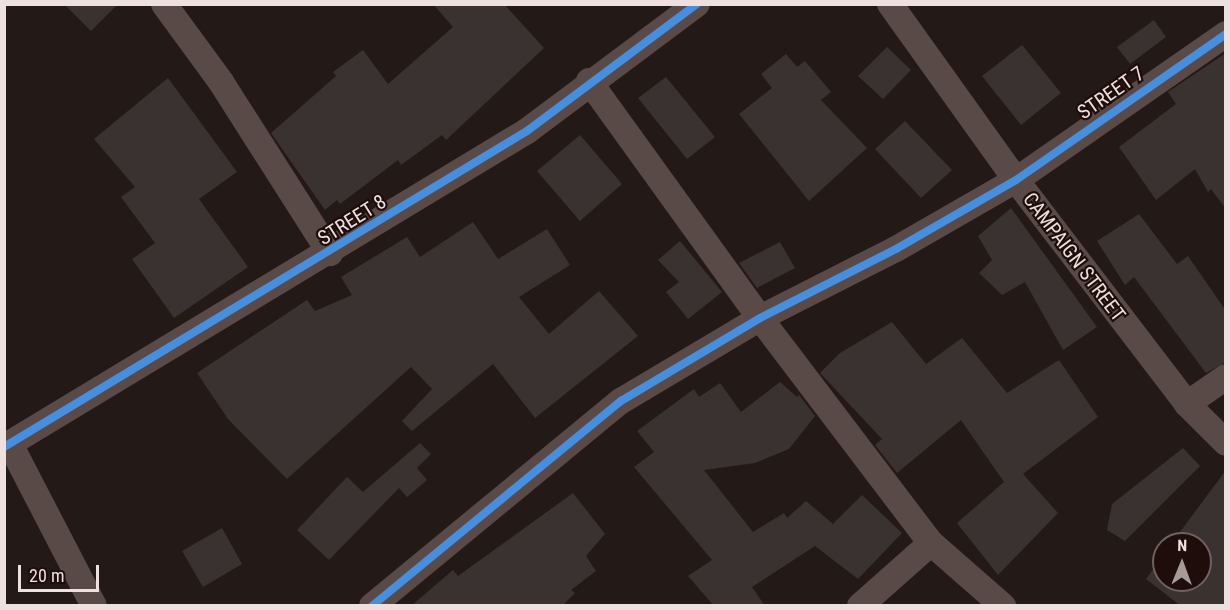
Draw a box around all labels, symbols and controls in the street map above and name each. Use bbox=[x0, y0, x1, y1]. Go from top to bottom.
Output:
street label: STREET 7 bbox=[1073, 61, 1149, 125]
street label: CAMPAIGN STREET bbox=[1018, 188, 1130, 326]
street label: STREET 8 bbox=[313, 190, 391, 250]
north arrow bbox=[1152, 532, 1212, 592]
text: N bbox=[1177, 536, 1187, 555]
scale bar bbox=[21, 553, 102, 591]
text: 20 m bbox=[29, 565, 64, 586]

